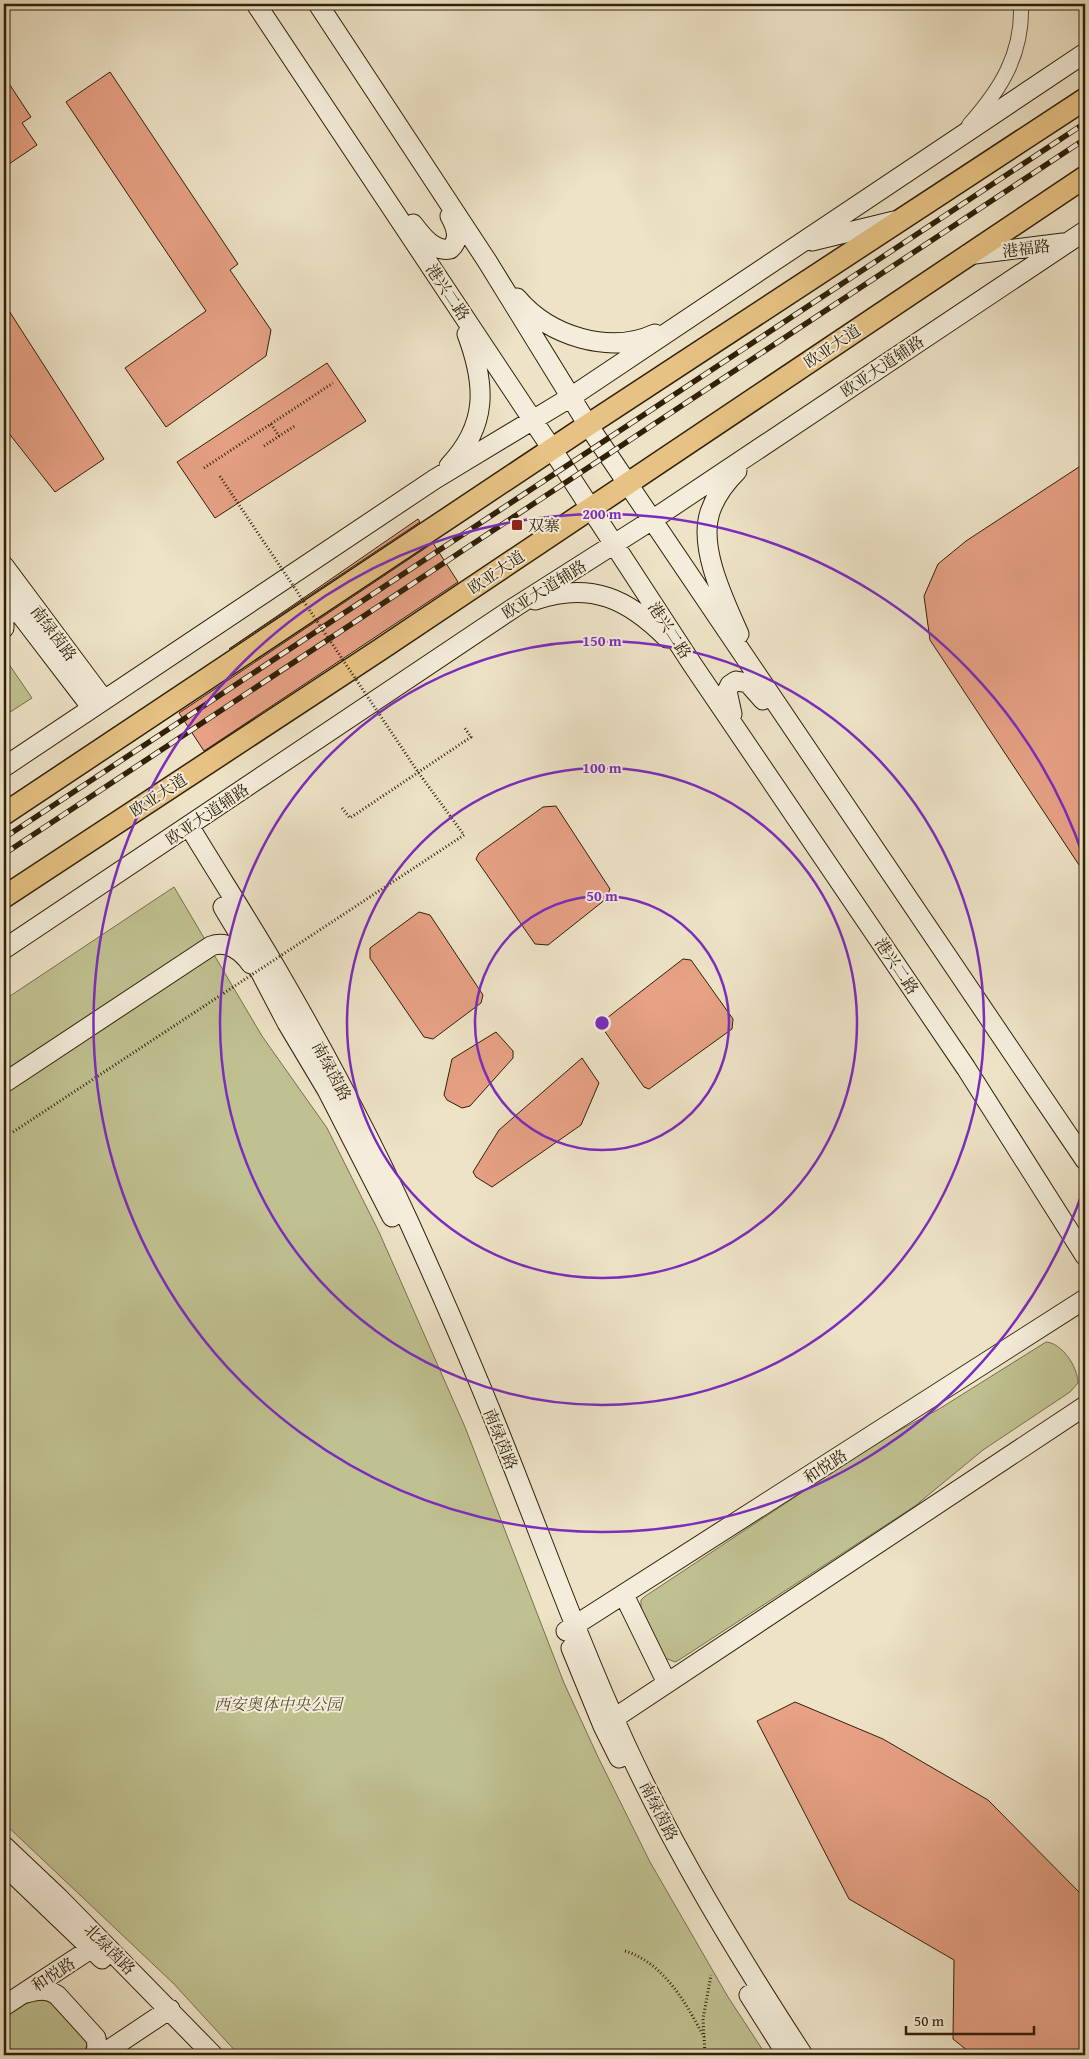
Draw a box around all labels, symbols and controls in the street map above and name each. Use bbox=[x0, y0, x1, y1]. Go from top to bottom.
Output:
street label: 港福路 bbox=[1001, 233, 1051, 263]
street label: 港兴二路 bbox=[420, 259, 476, 325]
street label: 欧亚大道 bbox=[799, 318, 865, 374]
street label: 欧亚大道辅路 bbox=[835, 329, 929, 403]
text: 200 m bbox=[582, 503, 622, 524]
place label: 双寨 bbox=[528, 513, 560, 537]
marker: 双寨 bbox=[510, 518, 524, 532]
street label: 欧亚大道 bbox=[463, 544, 529, 600]
street label: 欧亚大道辅路 bbox=[497, 553, 591, 625]
street label: 港兴二路 bbox=[643, 597, 697, 663]
street label: 南绿茵路 bbox=[25, 600, 83, 666]
text: 150 m bbox=[582, 630, 622, 651]
text: 100 m bbox=[582, 757, 622, 778]
street label: 欧亚大道 bbox=[125, 768, 191, 822]
street label: 欧亚大道辅路 bbox=[160, 777, 254, 851]
text: 50 m bbox=[586, 885, 618, 906]
street label: 港兴二路 bbox=[869, 933, 925, 999]
centre of rings bbox=[593, 1014, 611, 1032]
street label: 南绿茵路 bbox=[306, 1037, 358, 1105]
street label: 南绿茵路 bbox=[478, 1405, 524, 1473]
street label: 和悦路 bbox=[798, 1443, 852, 1489]
park label: 西安奥体中央公园 bbox=[214, 1692, 345, 1716]
street label: 南绿茵路 bbox=[634, 1777, 684, 1845]
street label: 北绿茵路 bbox=[79, 1918, 141, 1980]
street label: 和悦路 bbox=[26, 1951, 80, 1997]
scale bar bbox=[906, 2004, 1034, 2036]
text: 50 m bbox=[914, 2010, 945, 2031]

